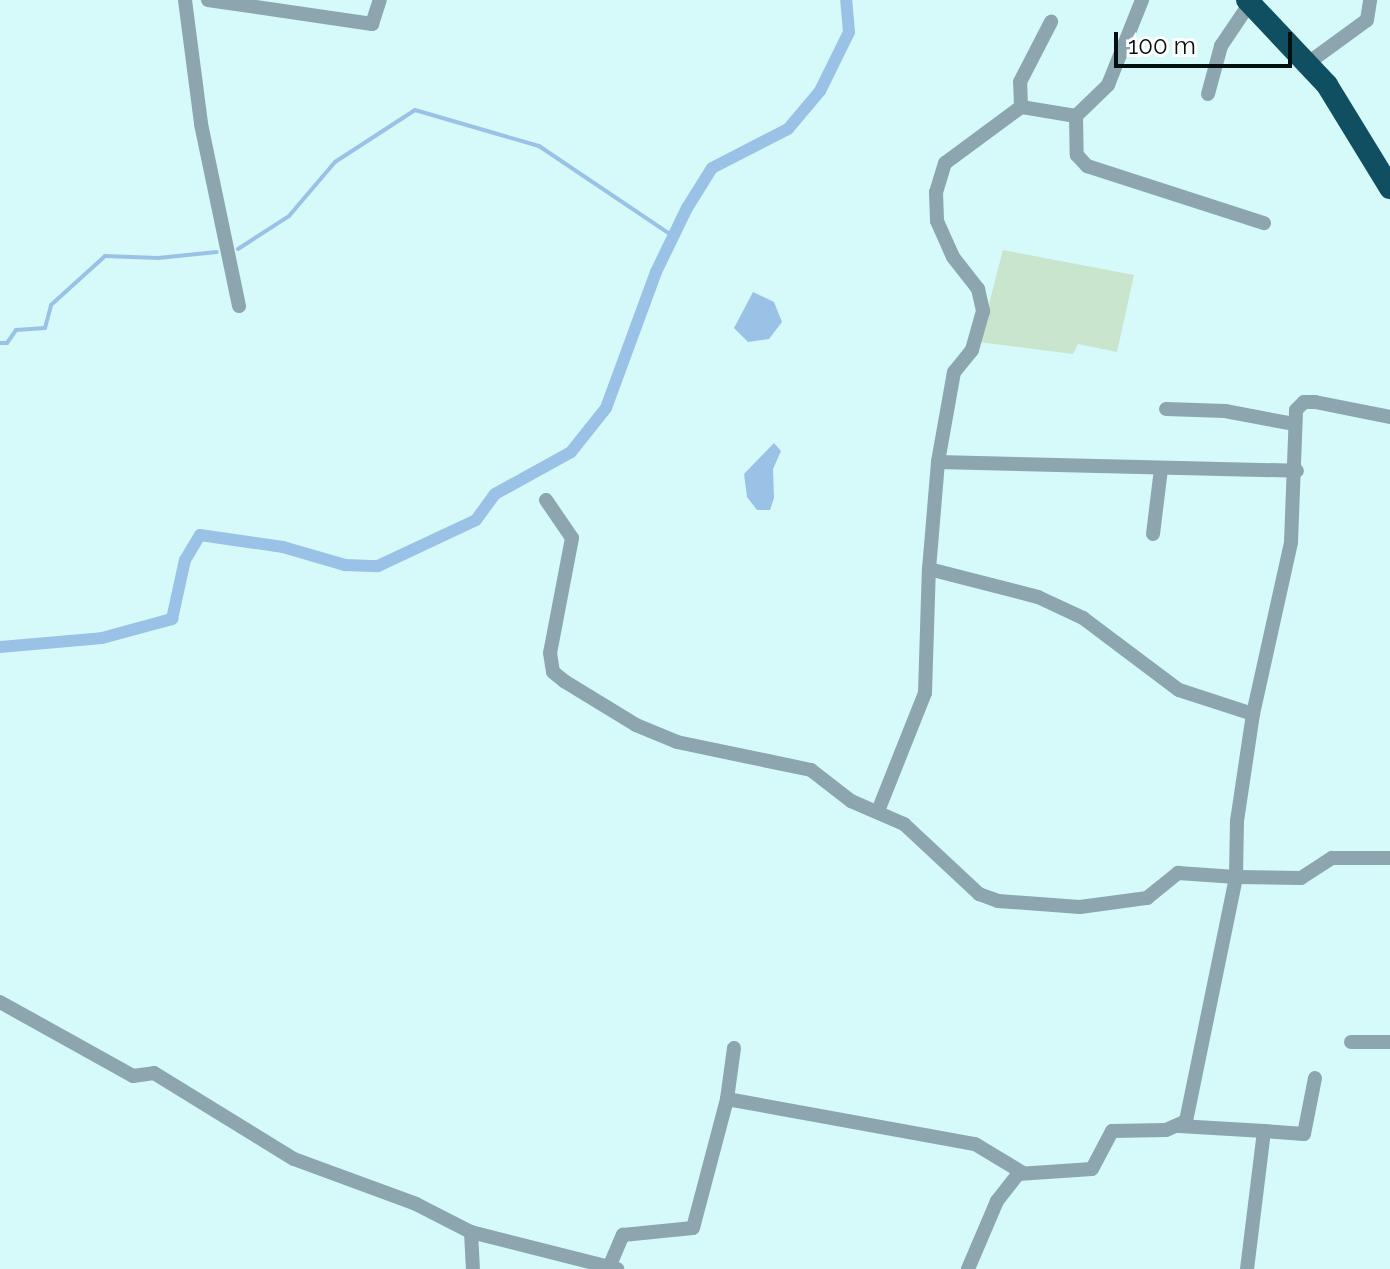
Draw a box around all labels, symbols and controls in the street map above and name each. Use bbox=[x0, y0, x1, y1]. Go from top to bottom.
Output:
scale bar bbox=[1118, 16, 1296, 66]
text: 100 m bbox=[1128, 31, 1196, 60]

